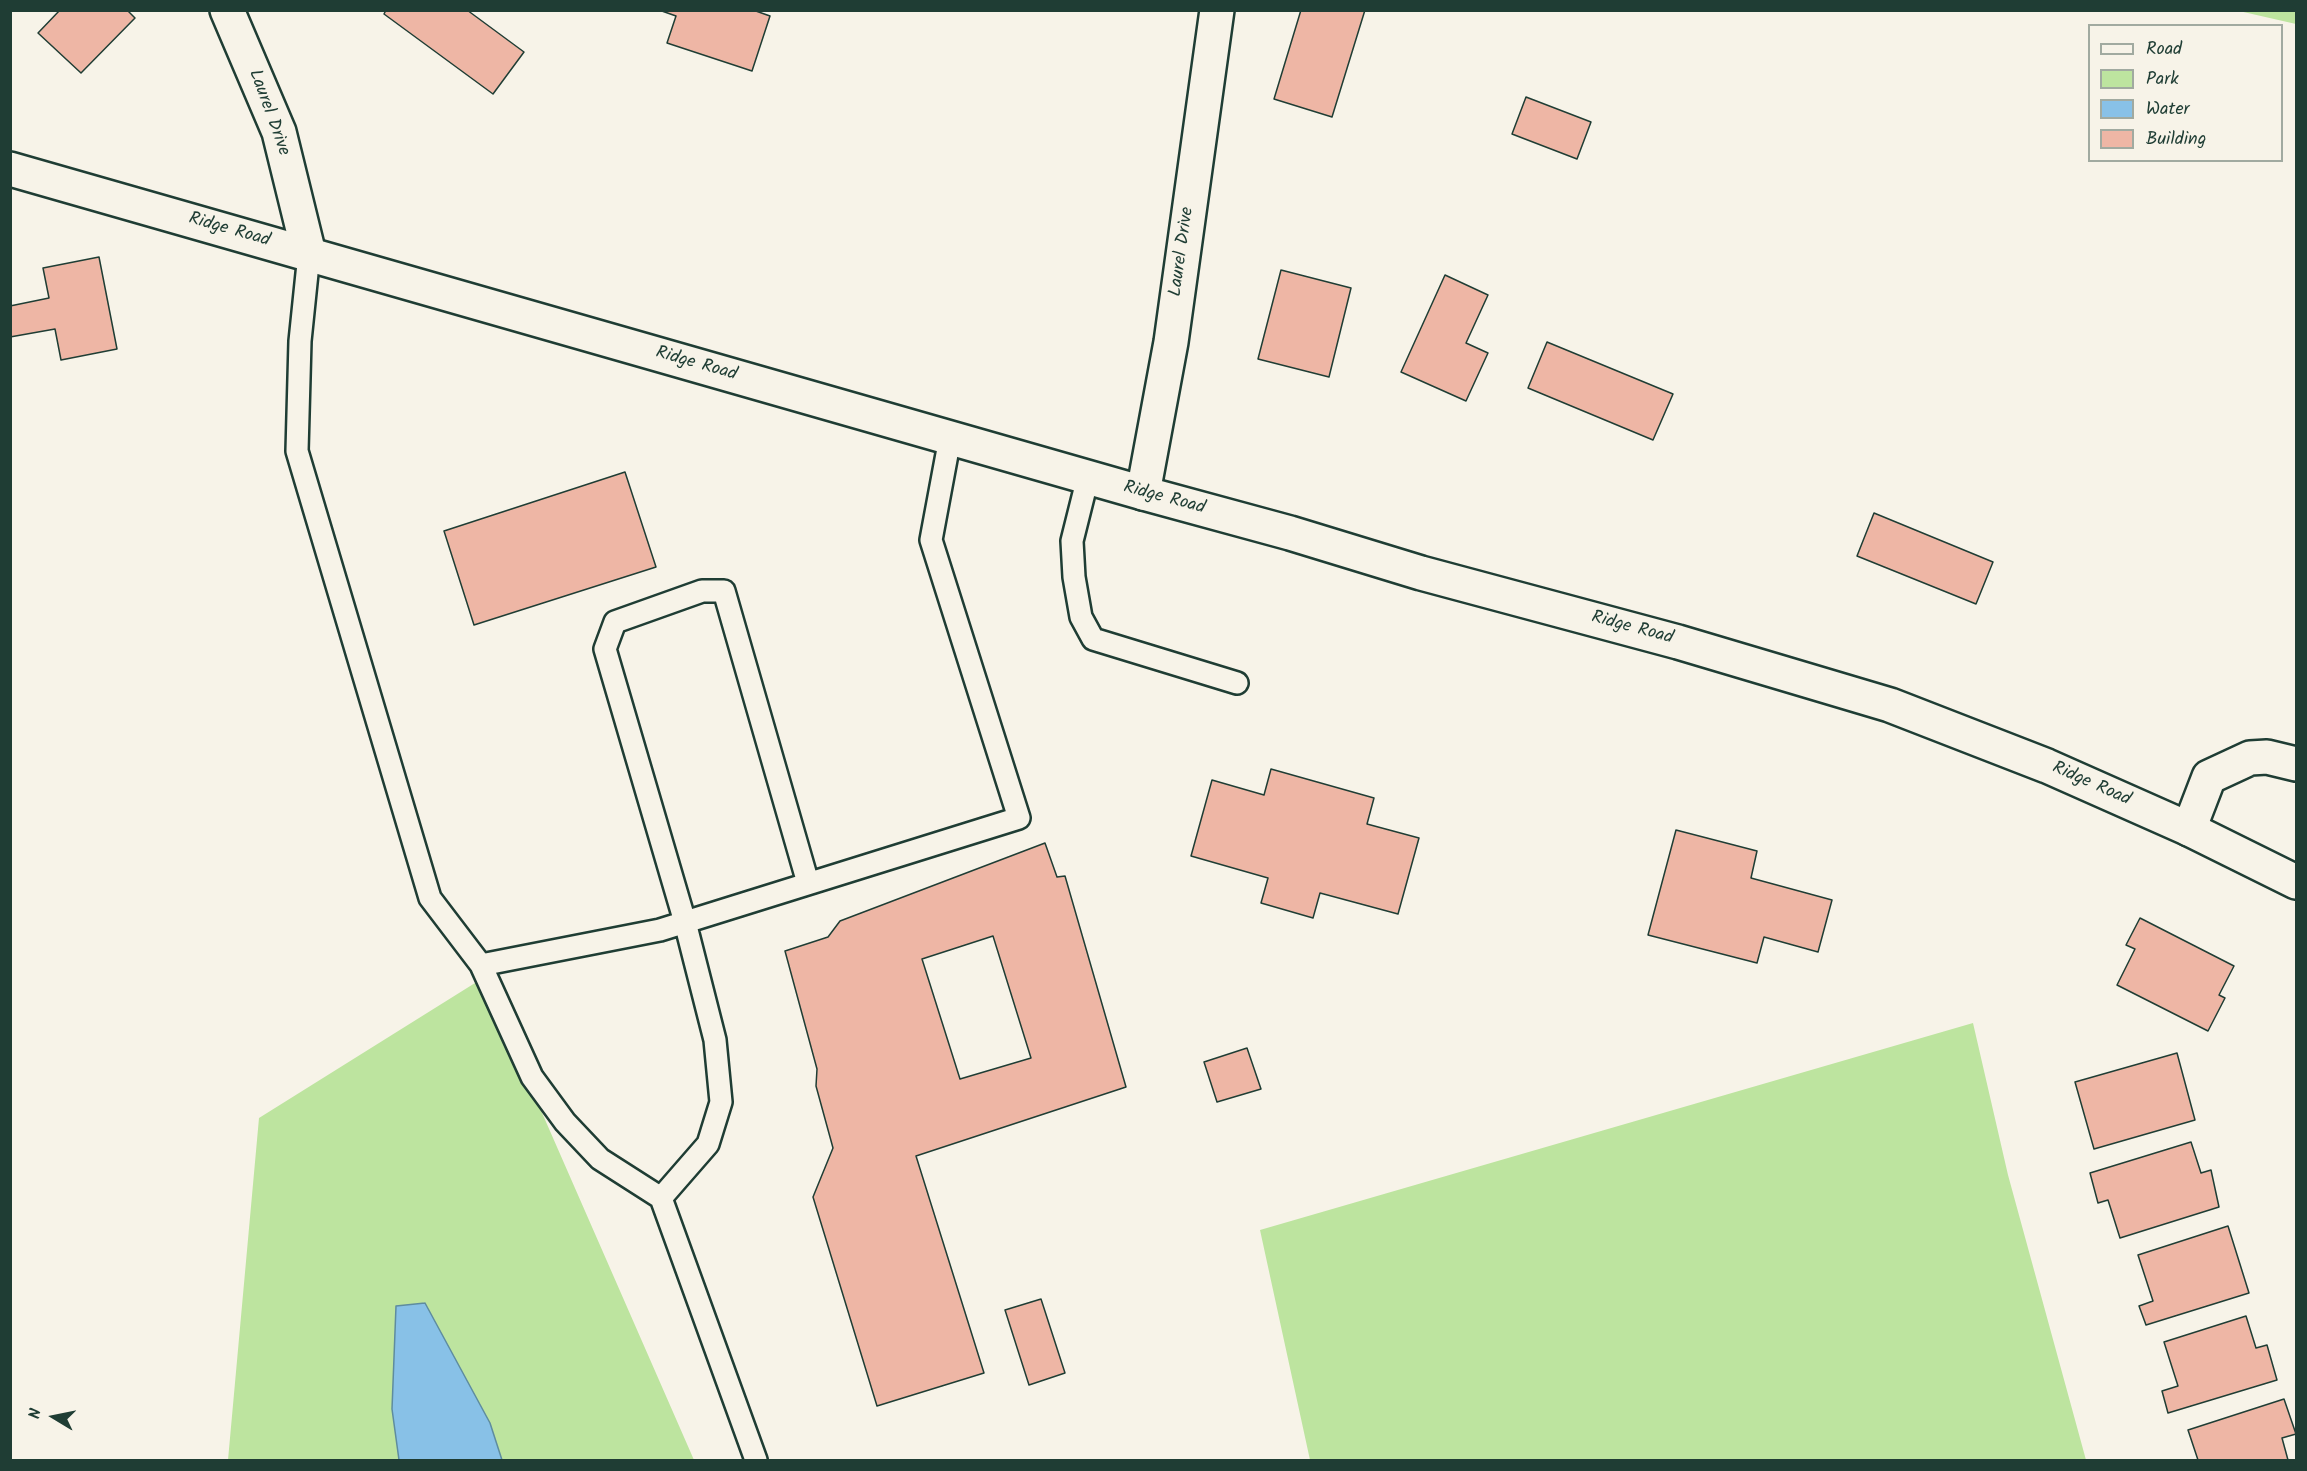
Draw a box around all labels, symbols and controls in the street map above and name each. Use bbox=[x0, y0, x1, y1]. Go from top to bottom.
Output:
legend bbox=[2088, 24, 2283, 162]
text: Road bbox=[2146, 35, 2182, 64]
text: Park bbox=[2146, 65, 2179, 94]
street label: Laurel Drive bbox=[242, 67, 294, 159]
text: Water bbox=[2146, 95, 2190, 124]
text: Building bbox=[2146, 125, 2206, 154]
street label: Laurel Drive bbox=[1166, 206, 1200, 298]
street label: Ridge Road bbox=[186, 209, 272, 253]
street label: Ridge Road bbox=[653, 343, 739, 387]
street label: Ridge Road bbox=[1121, 478, 1207, 520]
street label: Ridge Road bbox=[1589, 608, 1675, 650]
street label: Ridge Road bbox=[2048, 758, 2134, 812]
north arrow bbox=[24, 1387, 84, 1447]
text: N bbox=[23, 1407, 49, 1421]

